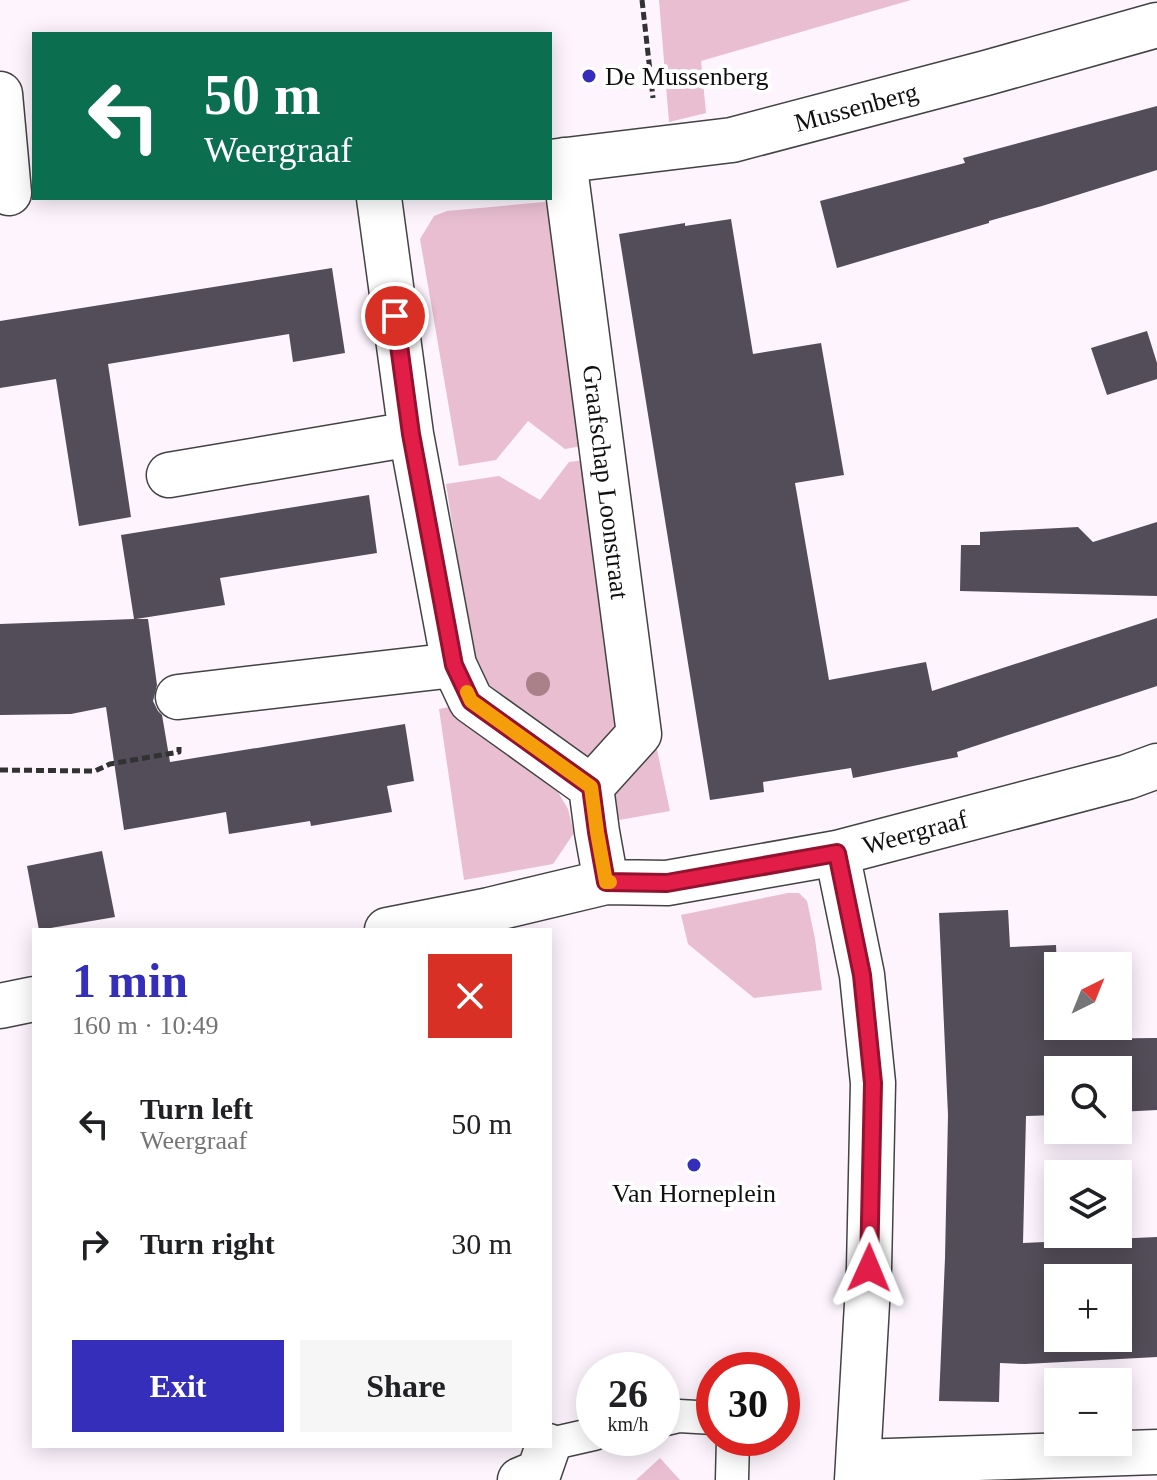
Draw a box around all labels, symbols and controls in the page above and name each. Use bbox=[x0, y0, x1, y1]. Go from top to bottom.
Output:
place label: De Mussenberg bbox=[605, 62, 768, 91]
icon: left bbox=[72, 64, 176, 168]
text: 50 m bbox=[204, 64, 321, 126]
marker: De Mussenberg bbox=[580, 67, 598, 85]
street label: Mussenberg bbox=[791, 77, 921, 138]
text: Weergraaf bbox=[204, 130, 352, 170]
pin bbox=[361, 282, 429, 350]
icon: arrive bbox=[373, 294, 417, 338]
street label: Graafschap Loonstraat bbox=[577, 363, 634, 602]
street label: Weergraaf bbox=[860, 805, 971, 860]
north arrow bbox=[1044, 952, 1132, 1040]
map controls bbox=[1044, 952, 1132, 1456]
text: 1 min bbox=[72, 954, 188, 1007]
button: close bbox=[428, 954, 512, 1038]
text: 160 m · 10:49 bbox=[72, 1011, 219, 1040]
button: search bbox=[1044, 1056, 1132, 1144]
text: Turn left bbox=[140, 1092, 253, 1125]
icon: left bbox=[72, 1102, 116, 1146]
text: 50 m bbox=[451, 1107, 512, 1140]
text: Weergraaf bbox=[140, 1126, 247, 1155]
marker: Van Horneplein bbox=[685, 1156, 703, 1174]
button: layers bbox=[1044, 1160, 1132, 1248]
place label: Van Horneplein bbox=[612, 1179, 776, 1208]
icon: right bbox=[72, 1222, 116, 1266]
position arrow bbox=[827, 1226, 911, 1310]
text: Turn right bbox=[140, 1227, 275, 1260]
text: 30 m bbox=[451, 1227, 512, 1260]
button: + bbox=[1044, 1264, 1132, 1352]
button: Exit bbox=[72, 1340, 284, 1432]
button: Share bbox=[300, 1340, 512, 1432]
speed limit sign: 30 bbox=[696, 1352, 800, 1456]
button: − bbox=[1044, 1368, 1132, 1456]
text: 26 bbox=[608, 1371, 648, 1416]
text: km/h bbox=[607, 1413, 649, 1435]

